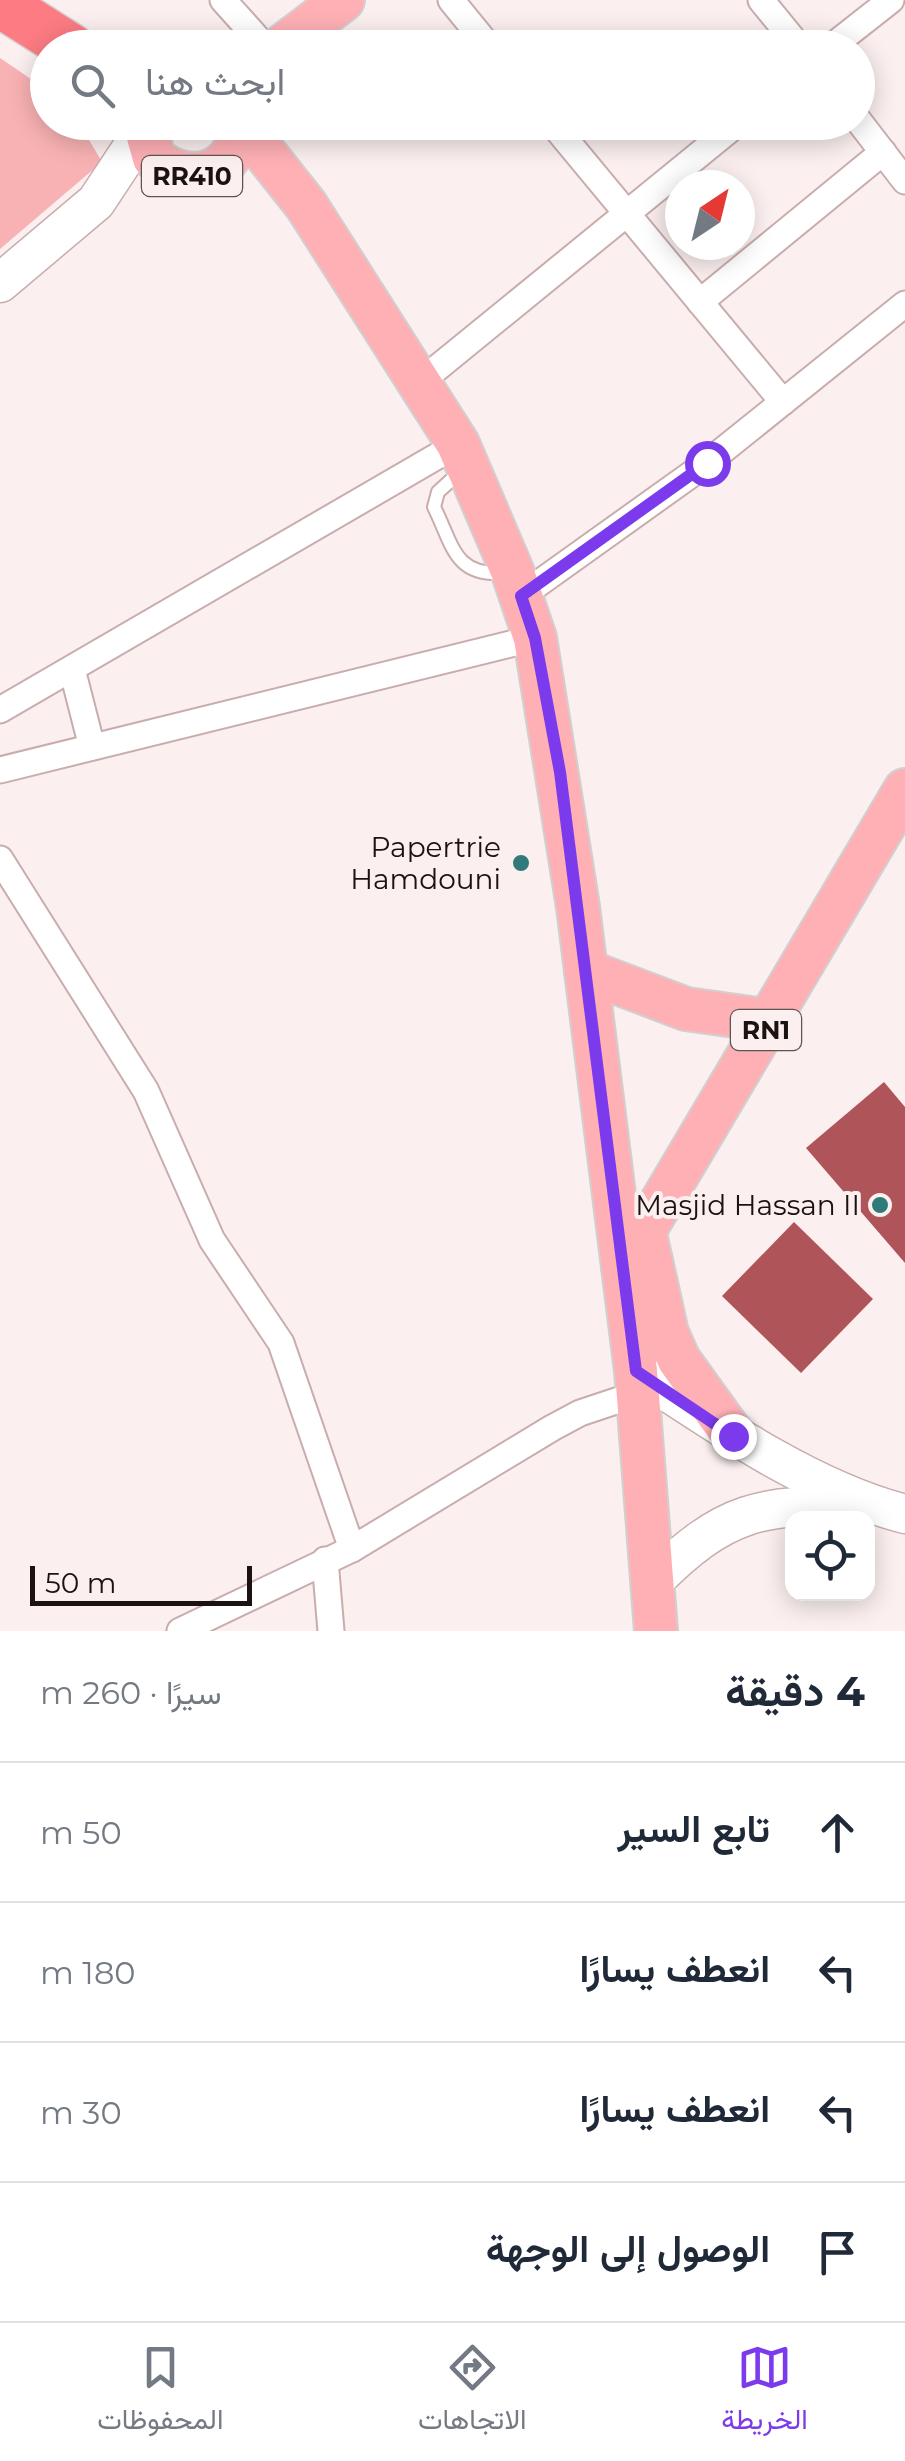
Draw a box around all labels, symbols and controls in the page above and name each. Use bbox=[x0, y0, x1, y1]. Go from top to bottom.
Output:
search box bbox=[30, 30, 875, 140]
icon: search bbox=[65, 58, 120, 113]
text: ابحث هنا bbox=[145, 58, 285, 105]
road number: RR410 bbox=[142, 156, 242, 196]
north arrow bbox=[665, 170, 755, 260]
route start bbox=[685, 441, 731, 487]
place label: Papertrie Hamdouni bbox=[350, 830, 501, 896]
marker: Papertrie Hamdouni bbox=[510, 852, 532, 874]
road number: RN1 bbox=[731, 1010, 801, 1050]
place label: Masjid Hassan II bbox=[635, 1188, 860, 1222]
marker: Masjid Hassan II bbox=[869, 1194, 891, 1216]
route end bbox=[711, 1414, 757, 1460]
map controls bbox=[785, 1511, 875, 1601]
button: locate bbox=[785, 1511, 875, 1601]
scale bar bbox=[30, 1561, 252, 1606]
text: 50 m bbox=[45, 1566, 116, 1600]
text: 4 دقيقة bbox=[725, 1665, 865, 1717]
text: سيرًا · 260 m bbox=[40, 1673, 222, 1712]
text: تابع السير bbox=[618, 1805, 770, 1852]
icon: ahead bbox=[810, 1805, 865, 1860]
text: 50 m bbox=[40, 1813, 122, 1852]
text: انعطف يسارًا bbox=[579, 1945, 770, 1992]
icon: left bbox=[810, 1945, 865, 2000]
text: 180 m bbox=[40, 1953, 136, 1992]
text: انعطف يسارًا bbox=[579, 2085, 770, 2132]
icon: left bbox=[810, 2085, 865, 2140]
text: 30 m bbox=[40, 2093, 122, 2132]
text: الوصول إلى الوجهة bbox=[486, 2225, 770, 2272]
icon: arrive bbox=[810, 2225, 865, 2280]
tab: المحفوظات bbox=[97, 2340, 223, 2444]
tab: الاتجاهات bbox=[418, 2340, 527, 2444]
tab: الخريطة bbox=[721, 2340, 808, 2444]

